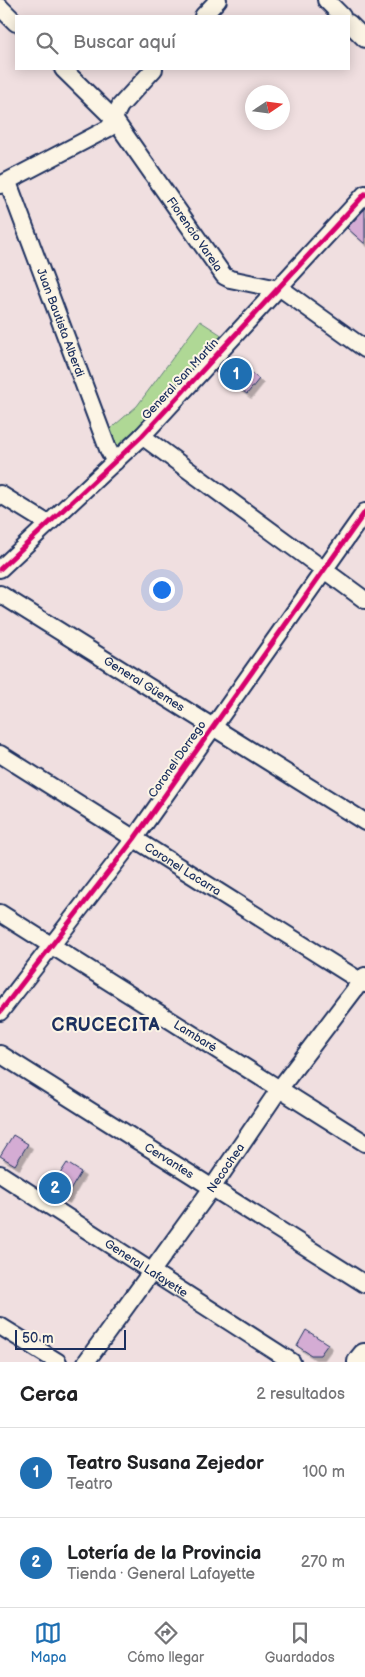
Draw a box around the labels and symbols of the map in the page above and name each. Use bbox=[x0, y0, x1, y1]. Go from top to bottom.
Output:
north arrow bbox=[245, 85, 290, 130]
street label: Florencio Varela bbox=[163, 194, 226, 275]
street label: Juan Bautista Alberdi bbox=[33, 266, 87, 379]
street label: General San Martín bbox=[139, 335, 222, 423]
pin: 1 bbox=[220, 355, 252, 393]
your location bbox=[149, 577, 175, 603]
street label: General Güemes bbox=[101, 654, 187, 715]
street label: Coronel Dorrego bbox=[145, 718, 210, 801]
street label: Coronel Lacarra bbox=[141, 840, 224, 899]
district label: CRUCECITA bbox=[51, 1015, 161, 1036]
street label: Lambaré bbox=[171, 1017, 220, 1056]
street label: Cervantes bbox=[141, 1140, 197, 1182]
street label: Necochea bbox=[204, 1141, 248, 1196]
pin: 2 bbox=[39, 1169, 71, 1207]
street label: General Lafayette bbox=[102, 1236, 191, 1301]
scale bar bbox=[15, 1327, 126, 1350]

